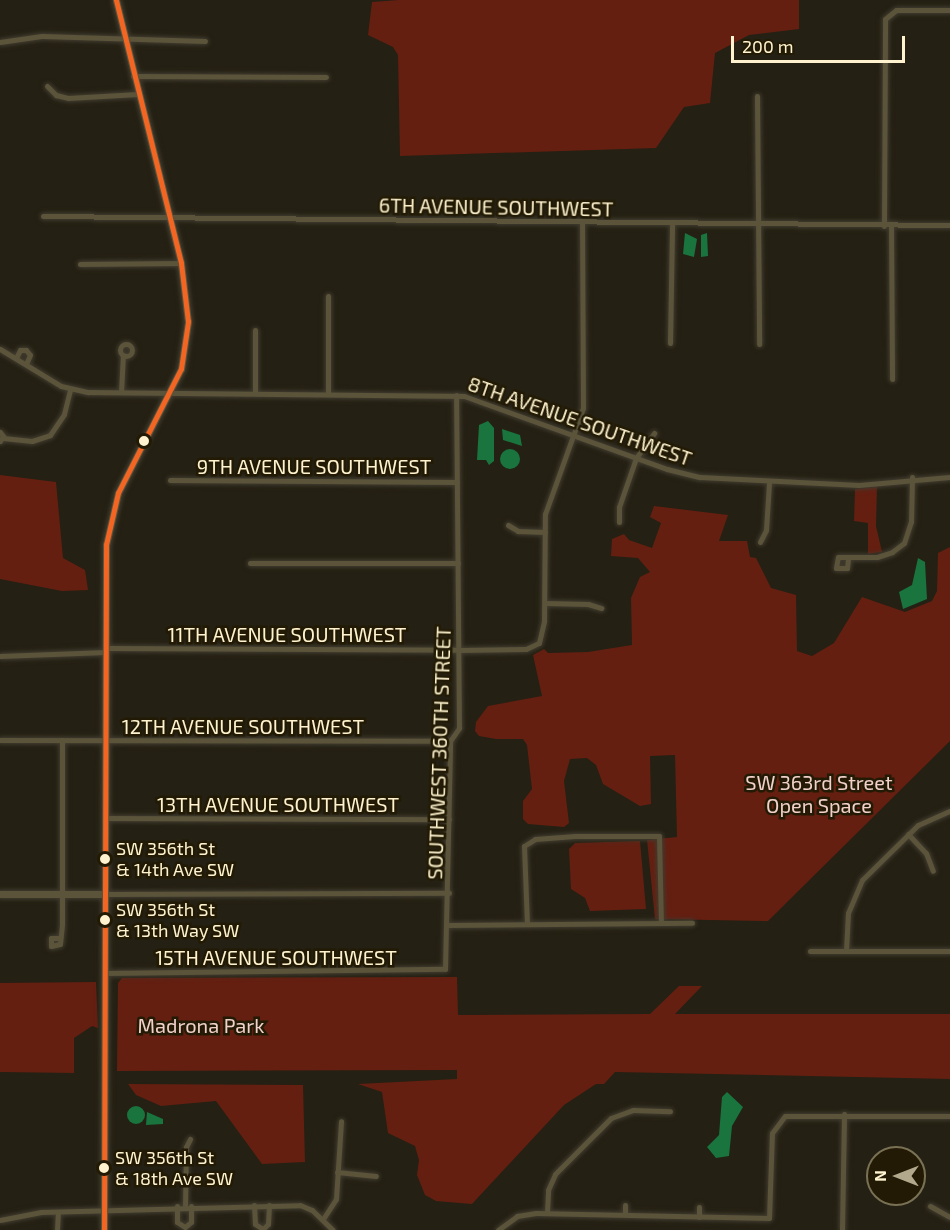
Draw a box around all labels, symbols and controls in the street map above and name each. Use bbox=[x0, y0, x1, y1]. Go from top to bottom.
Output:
scale bar bbox=[734, 24, 908, 62]
text: 200 m bbox=[742, 35, 794, 57]
street label: 6TH AVENUE SOUTHWEST bbox=[378, 193, 614, 221]
street label: 8TH AVENUE SOUTHWEST bbox=[465, 371, 695, 471]
unlabelled marker bbox=[138, 435, 150, 447]
street label: 9TH AVENUE SOUTHWEST bbox=[197, 454, 431, 478]
street label: 11TH AVENUE SOUTHWEST bbox=[167, 622, 407, 646]
street label: SOUTHWEST 360TH STREET bbox=[423, 626, 455, 880]
street label: 12TH AVENUE SOUTHWEST bbox=[122, 714, 364, 738]
park label: SW 363rd Street Open Space bbox=[745, 771, 893, 818]
street label: 13TH AVENUE SOUTHWEST bbox=[157, 792, 399, 816]
place label: SW 356th St & 14th Ave SW bbox=[116, 838, 235, 880]
marker: SW 356th St & 14th Ave SW bbox=[99, 853, 111, 865]
place label: SW 356th St & 13th Way SW bbox=[116, 899, 240, 942]
marker: SW 356th St & 13th Way SW bbox=[99, 914, 111, 926]
street label: 15TH AVENUE SOUTHWEST bbox=[155, 945, 397, 969]
park label: Madrona Park bbox=[137, 1013, 265, 1037]
north arrow bbox=[866, 1146, 926, 1206]
place label: SW 356th St & 18th Ave SW bbox=[115, 1147, 233, 1190]
marker: SW 356th St & 18th Ave SW bbox=[98, 1162, 110, 1174]
text: N bbox=[870, 1170, 889, 1182]

